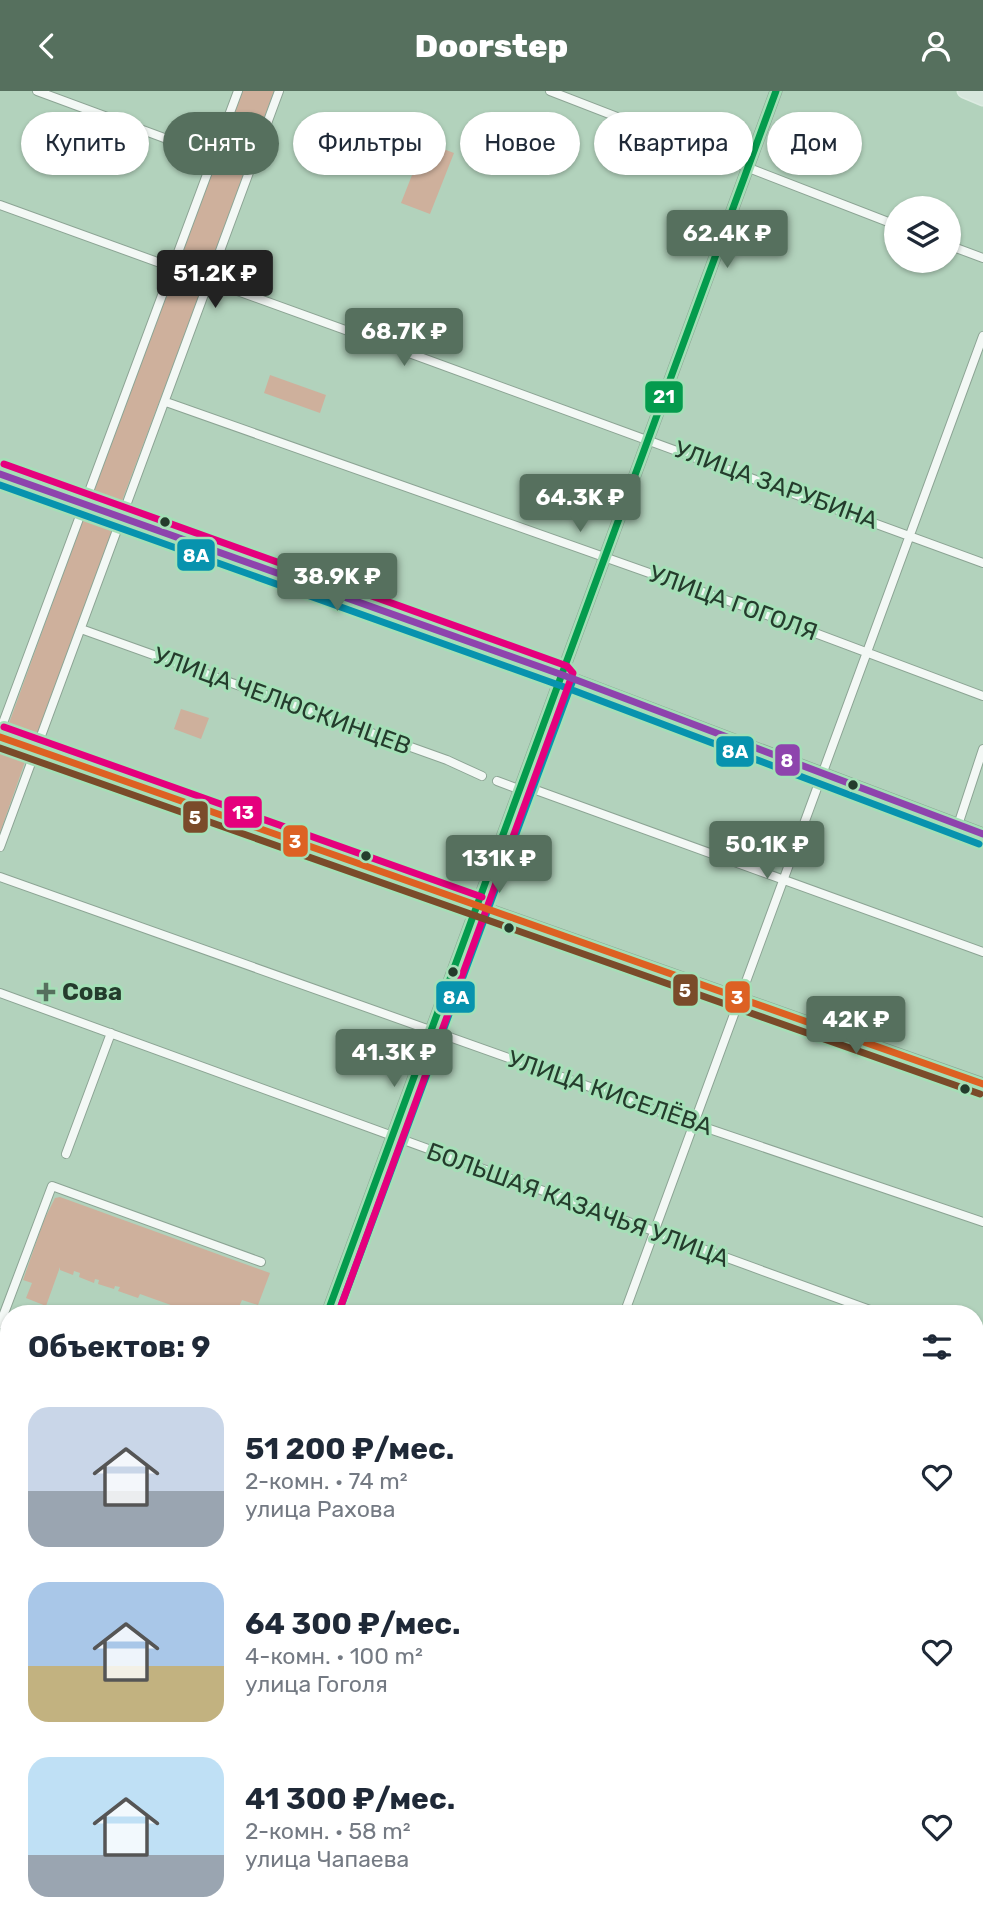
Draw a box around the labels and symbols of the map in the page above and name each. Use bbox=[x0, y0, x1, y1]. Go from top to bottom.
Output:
pin: 62.4K ₽ bbox=[662, 211, 792, 270]
pin: 51.2K ₽ bbox=[150, 251, 280, 310]
pin: 68.7K ₽ bbox=[339, 309, 469, 368]
line badge: 21 bbox=[644, 380, 684, 414]
text: 21 bbox=[653, 385, 675, 408]
street label: УЛИЦА ЗАРУБИНА bbox=[670, 435, 882, 535]
pin: 64.3K ₽ bbox=[515, 475, 645, 534]
unlabelled marker bbox=[158, 515, 172, 529]
line badge: 8А bbox=[176, 538, 216, 572]
text: 8А bbox=[183, 544, 210, 567]
pin: 38.9K ₽ bbox=[272, 553, 402, 613]
street label: УЛИЦА ГОГОЛЯ bbox=[645, 560, 821, 646]
street label: УЛИЦА ЧЕЛЮСКИНЦЕВ bbox=[149, 641, 415, 761]
line badge: 8А bbox=[715, 735, 755, 768]
text: 8А bbox=[722, 740, 749, 763]
line badge: 8 bbox=[774, 743, 801, 777]
text: 8 bbox=[781, 749, 794, 772]
unlabelled marker bbox=[846, 778, 860, 792]
line badge: 13 bbox=[223, 795, 263, 829]
line badge: 5 bbox=[182, 800, 209, 834]
text: 13 bbox=[232, 801, 254, 824]
text: 5 bbox=[189, 806, 201, 829]
pin: 50.1K ₽ bbox=[702, 821, 832, 881]
line badge: 3 bbox=[282, 824, 309, 858]
text: 3 bbox=[289, 830, 301, 853]
pin: 131K ₽ bbox=[442, 835, 556, 895]
unlabelled marker bbox=[359, 849, 373, 863]
unlabelled marker bbox=[502, 921, 516, 935]
unlabelled marker bbox=[446, 965, 460, 979]
line badge: 5 bbox=[672, 973, 699, 1007]
place label: Сова bbox=[62, 978, 122, 1006]
text: 5 bbox=[679, 979, 691, 1002]
line badge: 8А bbox=[435, 980, 476, 1014]
line badge: 3 bbox=[724, 980, 751, 1014]
marker: Сова bbox=[36, 982, 56, 1002]
text: 8А bbox=[443, 986, 470, 1009]
text: 3 bbox=[731, 986, 743, 1009]
pin: 42K ₽ bbox=[807, 997, 905, 1056]
pin: 41.3K ₽ bbox=[329, 1030, 459, 1089]
street label: УЛИЦА КИСЕЛЁВА bbox=[504, 1045, 716, 1141]
unlabelled marker bbox=[958, 1082, 972, 1096]
street label: БОЛЬШАЯ КАЗАЧЬЯ УЛИЦА bbox=[423, 1137, 733, 1273]

